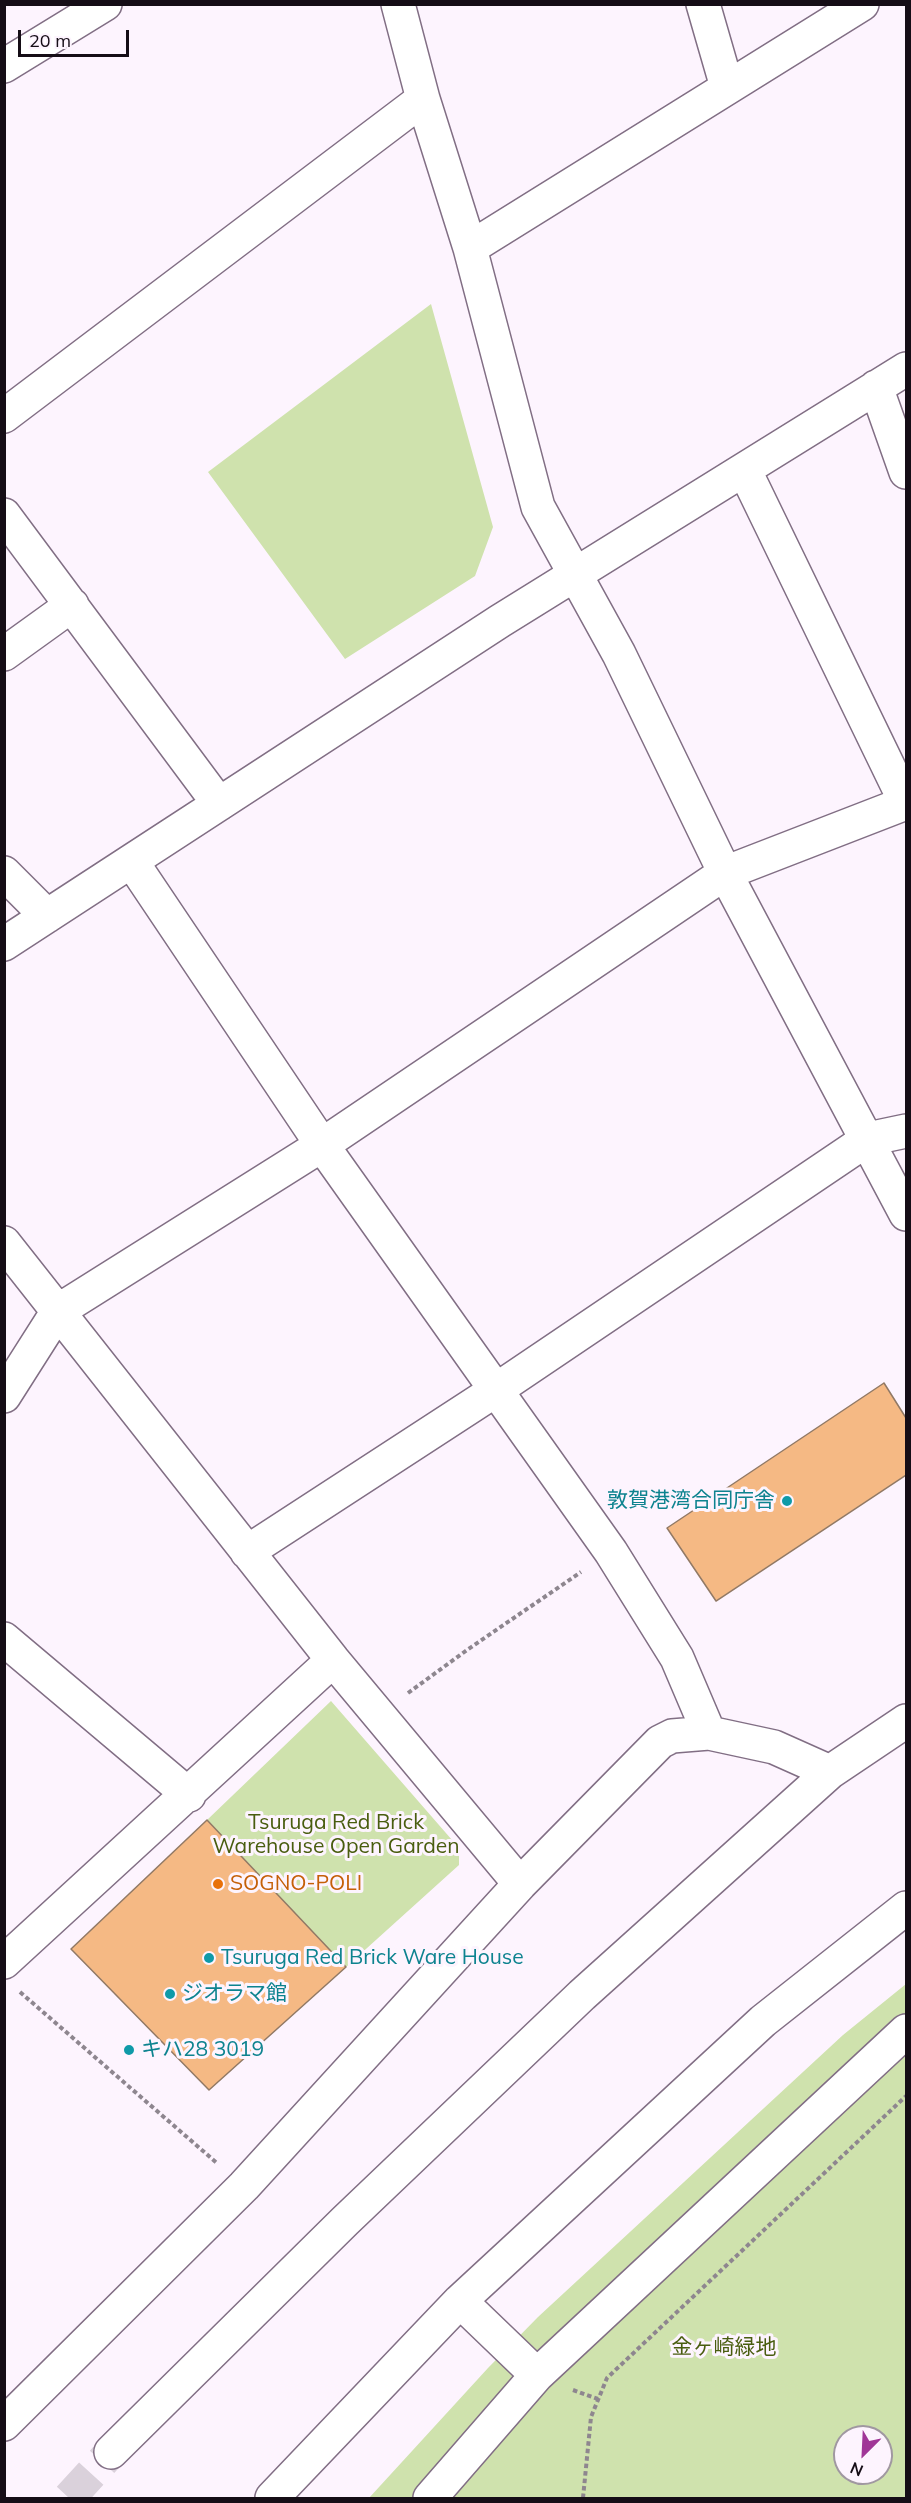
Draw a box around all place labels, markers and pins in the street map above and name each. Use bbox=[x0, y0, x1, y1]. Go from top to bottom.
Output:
place label: 敦賀港湾合同庁舎 bbox=[607, 1488, 775, 1514]
marker: 敦賀港湾合同庁舎 bbox=[780, 1494, 794, 1508]
place label: SOGNO-POLI bbox=[230, 1871, 362, 1897]
marker: SOGNO-POLI bbox=[211, 1877, 225, 1891]
place label: Tsuruga Red Brick Ware House bbox=[221, 1945, 524, 1971]
marker: Tsuruga Red Brick Ware House bbox=[202, 1951, 216, 1965]
place label: ジオラマ館 bbox=[182, 1981, 287, 2007]
marker: ジオラマ館 bbox=[163, 1987, 177, 2001]
place label: キハ28 3019 bbox=[141, 2037, 264, 2063]
marker: キハ28 3019 bbox=[122, 2043, 136, 2057]

